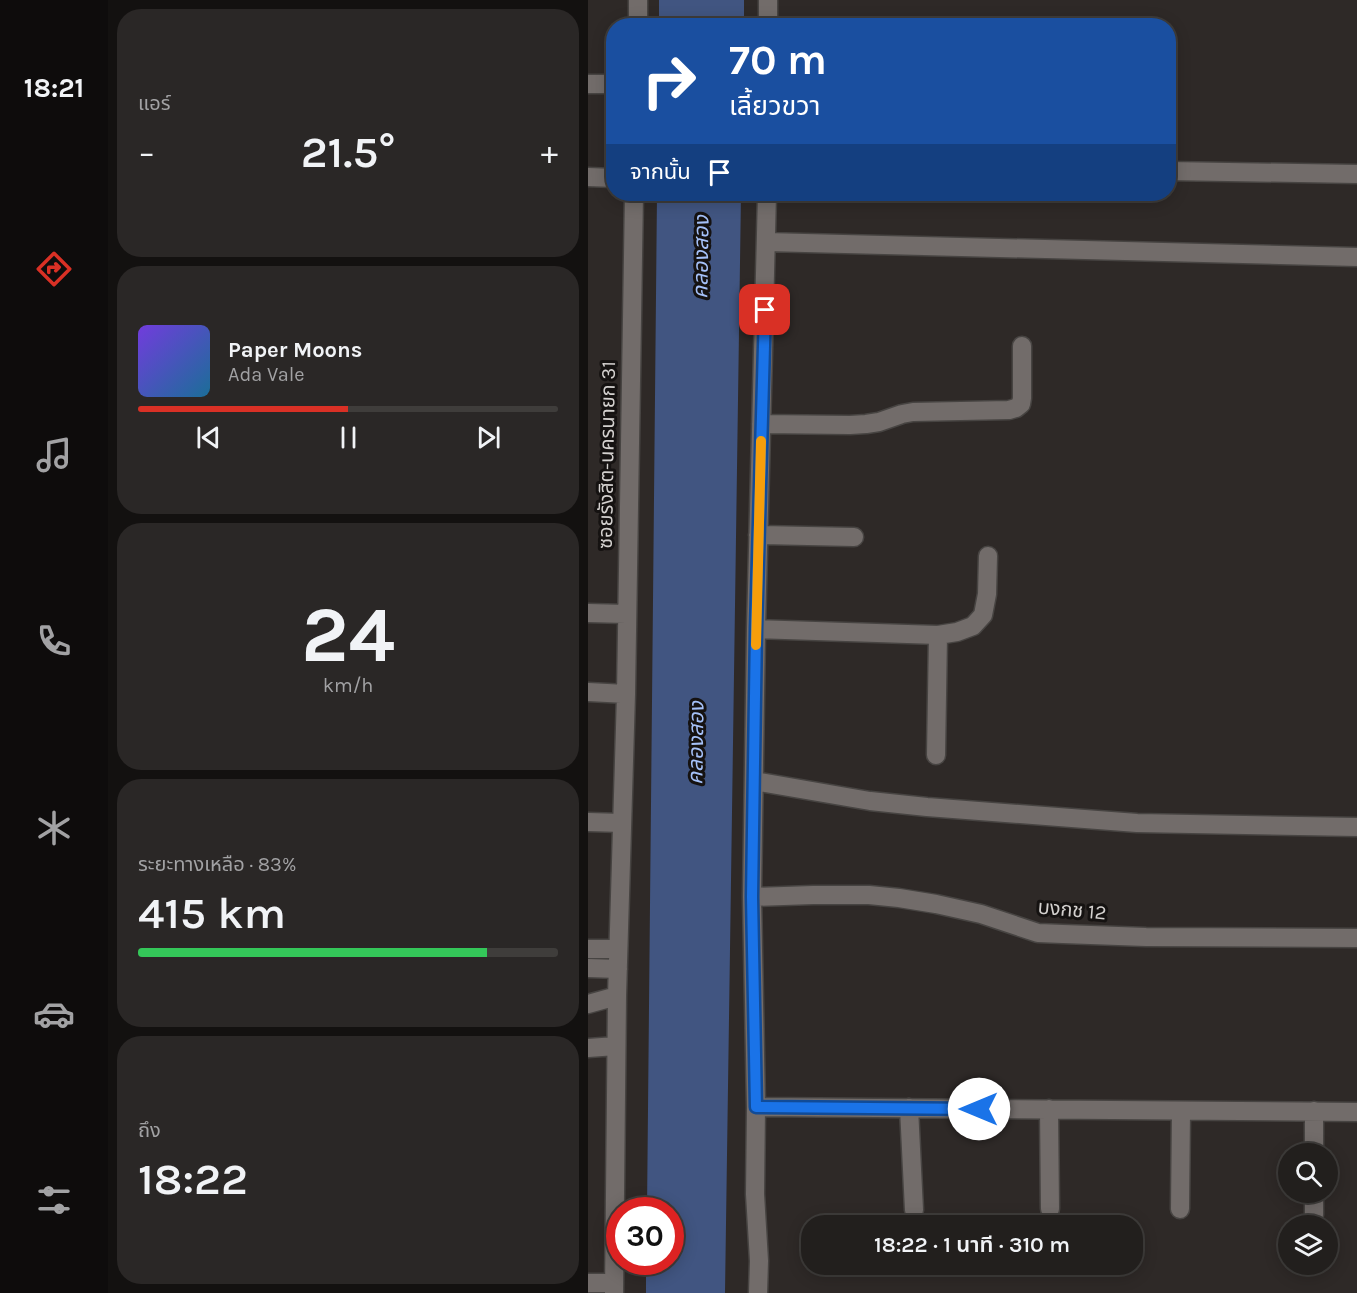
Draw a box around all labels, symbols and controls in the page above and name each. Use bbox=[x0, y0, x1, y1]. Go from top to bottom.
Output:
text: 70 m bbox=[729, 35, 827, 85]
icon: right bbox=[630, 42, 708, 120]
text: 18:21 bbox=[24, 72, 84, 104]
text: เลี้ยวขวา bbox=[729, 90, 820, 122]
text: แอร์ bbox=[138, 92, 170, 115]
text: 21.5° bbox=[301, 126, 395, 178]
text: − bbox=[138, 133, 155, 171]
text: + bbox=[541, 133, 558, 171]
icon: arrive bbox=[703, 156, 736, 189]
text: จากนั้น bbox=[630, 159, 691, 185]
water label: คลองสอง bbox=[688, 213, 714, 299]
icon: directions bbox=[33, 248, 75, 290]
pin bbox=[739, 284, 790, 335]
icon: arrive bbox=[748, 293, 781, 326]
text: Paper Moons bbox=[228, 337, 362, 363]
street label: ซอยรังสิต-นครนายก 31 bbox=[594, 361, 620, 549]
text: Ada Vale bbox=[228, 363, 305, 386]
icon: previous bbox=[192, 421, 225, 454]
icon: pause bbox=[332, 421, 365, 454]
icon: next bbox=[472, 421, 505, 454]
icon: music bbox=[33, 434, 75, 476]
text: 24 bbox=[301, 589, 395, 681]
icon: phone bbox=[33, 620, 75, 662]
text: km/h bbox=[323, 674, 373, 697]
water label: คลองสอง bbox=[683, 699, 709, 785]
icon: climate bbox=[33, 807, 75, 849]
text: ระยะทางเหลือ · 83% bbox=[138, 853, 296, 876]
text: 415 km bbox=[138, 887, 286, 939]
street label: บงกช 12 bbox=[1037, 896, 1107, 924]
icon: car bbox=[33, 993, 75, 1035]
position arrow bbox=[947, 1077, 1011, 1141]
text: ถึง bbox=[138, 1119, 161, 1142]
map controls bbox=[1278, 1143, 1338, 1275]
button: search bbox=[1278, 1143, 1338, 1203]
text: 18:22 bbox=[138, 1153, 248, 1205]
icon: filters bbox=[33, 1179, 75, 1221]
speed limit sign: 30 bbox=[606, 1197, 684, 1275]
button: layers bbox=[1278, 1215, 1338, 1275]
text: 18:22 · 1 นาที · 310 m bbox=[874, 1232, 1070, 1258]

